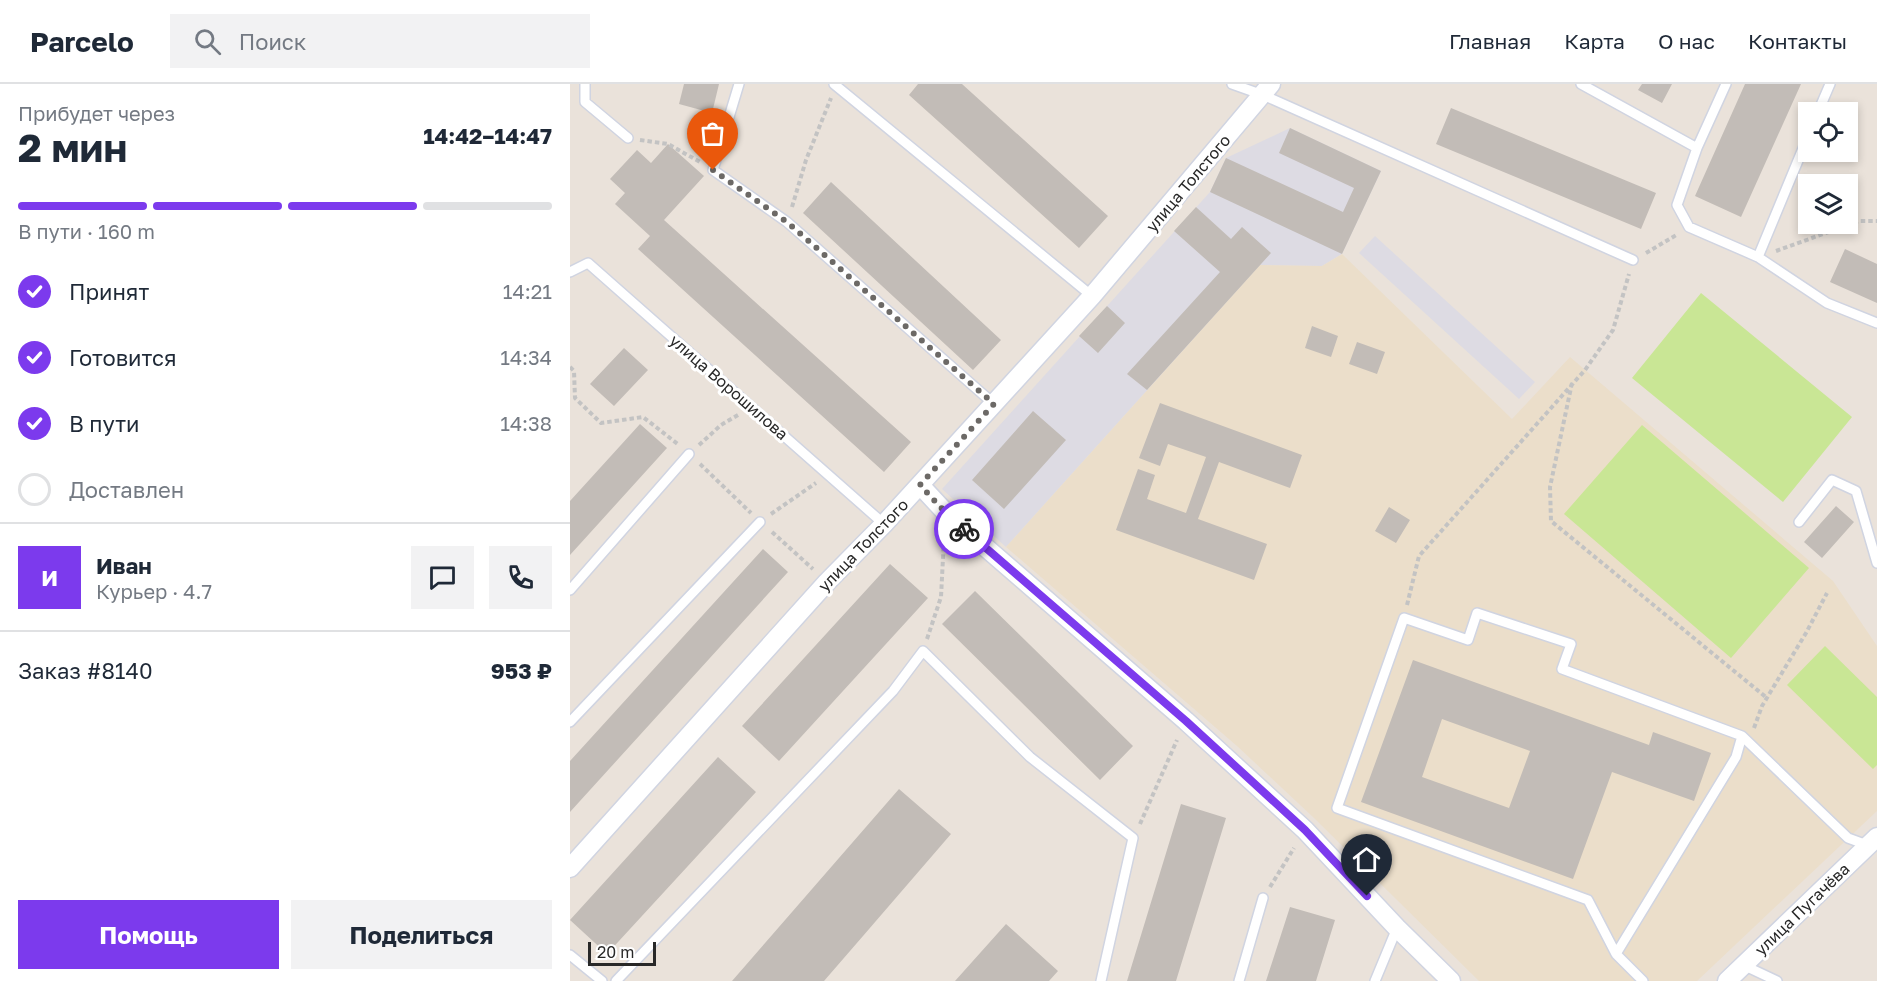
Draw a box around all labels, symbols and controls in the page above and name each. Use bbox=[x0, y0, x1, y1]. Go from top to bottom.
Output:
search box bbox=[170, 14, 590, 68]
text: Parcelo bbox=[30, 25, 134, 58]
icon: search bbox=[191, 25, 224, 58]
text: Поиск bbox=[239, 28, 307, 55]
text: Главная bbox=[1449, 28, 1531, 54]
text: Карта bbox=[1564, 28, 1625, 54]
text: О нас bbox=[1658, 28, 1715, 54]
text: Контакты bbox=[1748, 28, 1847, 54]
text: Прибудет через bbox=[18, 101, 175, 125]
map controls bbox=[1798, 102, 1858, 234]
button: locate bbox=[1798, 102, 1858, 162]
pin bbox=[687, 108, 738, 170]
icon: bag bbox=[696, 117, 729, 150]
text: 14:42–14:47 bbox=[423, 122, 552, 149]
text: 2 мин bbox=[18, 124, 127, 171]
street label: улица Толстого bbox=[1141, 130, 1235, 236]
button: layers bbox=[1798, 174, 1858, 234]
text: В пути · 160 m bbox=[18, 219, 155, 243]
icon: check bbox=[18, 275, 51, 308]
text: Принят bbox=[69, 278, 149, 305]
text: 14:21 bbox=[503, 279, 552, 303]
street label: улица Ворошилова bbox=[666, 330, 792, 444]
icon: check bbox=[18, 341, 51, 374]
text: Готовится bbox=[69, 344, 177, 371]
text: 14:34 bbox=[500, 345, 552, 369]
icon: check bbox=[18, 407, 51, 440]
text: В пути bbox=[69, 410, 139, 437]
text: 14:38 bbox=[500, 411, 552, 435]
text: Доставлен bbox=[69, 476, 184, 503]
street label: улица Толстого bbox=[814, 495, 912, 595]
courier bbox=[934, 499, 994, 559]
icon: bike bbox=[948, 513, 981, 546]
button: chat bbox=[411, 546, 474, 609]
button: phone bbox=[489, 546, 552, 609]
text: Иван bbox=[96, 552, 152, 579]
text: И bbox=[41, 564, 58, 591]
text: Курьер · 4.7 bbox=[96, 579, 212, 603]
text: Заказ #8140 bbox=[18, 657, 153, 684]
text: 953 ₽ bbox=[491, 657, 552, 684]
pin bbox=[1341, 834, 1392, 896]
icon: home bbox=[1350, 843, 1383, 876]
street label: улица Пугачёва bbox=[1750, 859, 1854, 959]
button: Помощь bbox=[18, 900, 279, 969]
button: Поделиться bbox=[291, 900, 552, 969]
scale bar bbox=[588, 939, 656, 966]
text: 20 m bbox=[597, 942, 634, 962]

